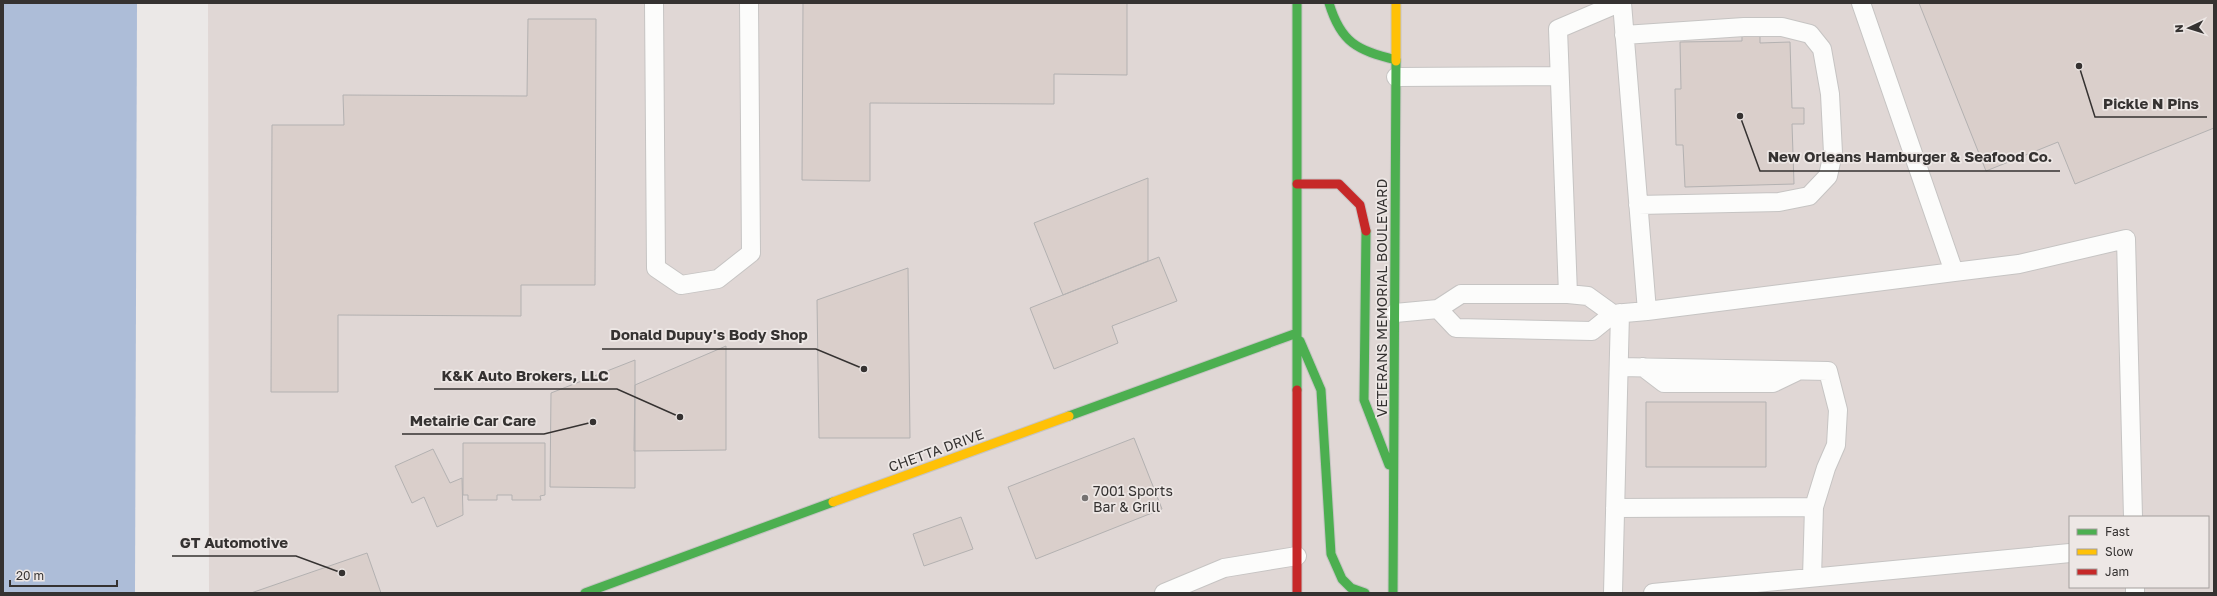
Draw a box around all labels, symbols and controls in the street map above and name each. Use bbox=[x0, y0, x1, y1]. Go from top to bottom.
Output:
north arrow bbox=[2169, 8, 2209, 48]
text: N bbox=[2172, 24, 2185, 33]
callout: Pickle N Pins bbox=[2095, 90, 2207, 117]
text: Pickle N Pins bbox=[2103, 94, 2199, 112]
callout: New Orleans Hamburger & Seafood Co. bbox=[1760, 144, 2060, 171]
text: New Orleans Hamburger & Seafood Co. bbox=[1768, 147, 2052, 165]
street label: VETERANS MEMORIAL BOULEVARD bbox=[1373, 179, 1390, 417]
callout: Donald Dupuy's Body Shop bbox=[602, 322, 816, 349]
text: Donald Dupuy's Body Shop bbox=[610, 325, 808, 343]
callout: K&K Auto Brokers, LLC bbox=[434, 362, 617, 389]
text: K&K Auto Brokers, LLC bbox=[441, 366, 609, 384]
callout: Metairie Car Care bbox=[402, 407, 544, 434]
text: Metairie Car Care bbox=[410, 411, 536, 429]
street label: CHETTA DRIVE bbox=[886, 425, 986, 475]
place label: 7001 Sports Bar & Grill bbox=[1093, 482, 1173, 515]
marker: 7001 Sports Bar & Grill bbox=[1080, 493, 1090, 503]
legend bbox=[2069, 516, 2209, 588]
text: Fast bbox=[2105, 524, 2130, 539]
callout: GT Automotive bbox=[172, 529, 296, 556]
text: GT Automotive bbox=[180, 533, 288, 551]
text: Slow bbox=[2105, 544, 2133, 559]
scale bar bbox=[10, 562, 117, 588]
text: Jam bbox=[2105, 564, 2129, 579]
text: 20 m bbox=[16, 568, 44, 583]

